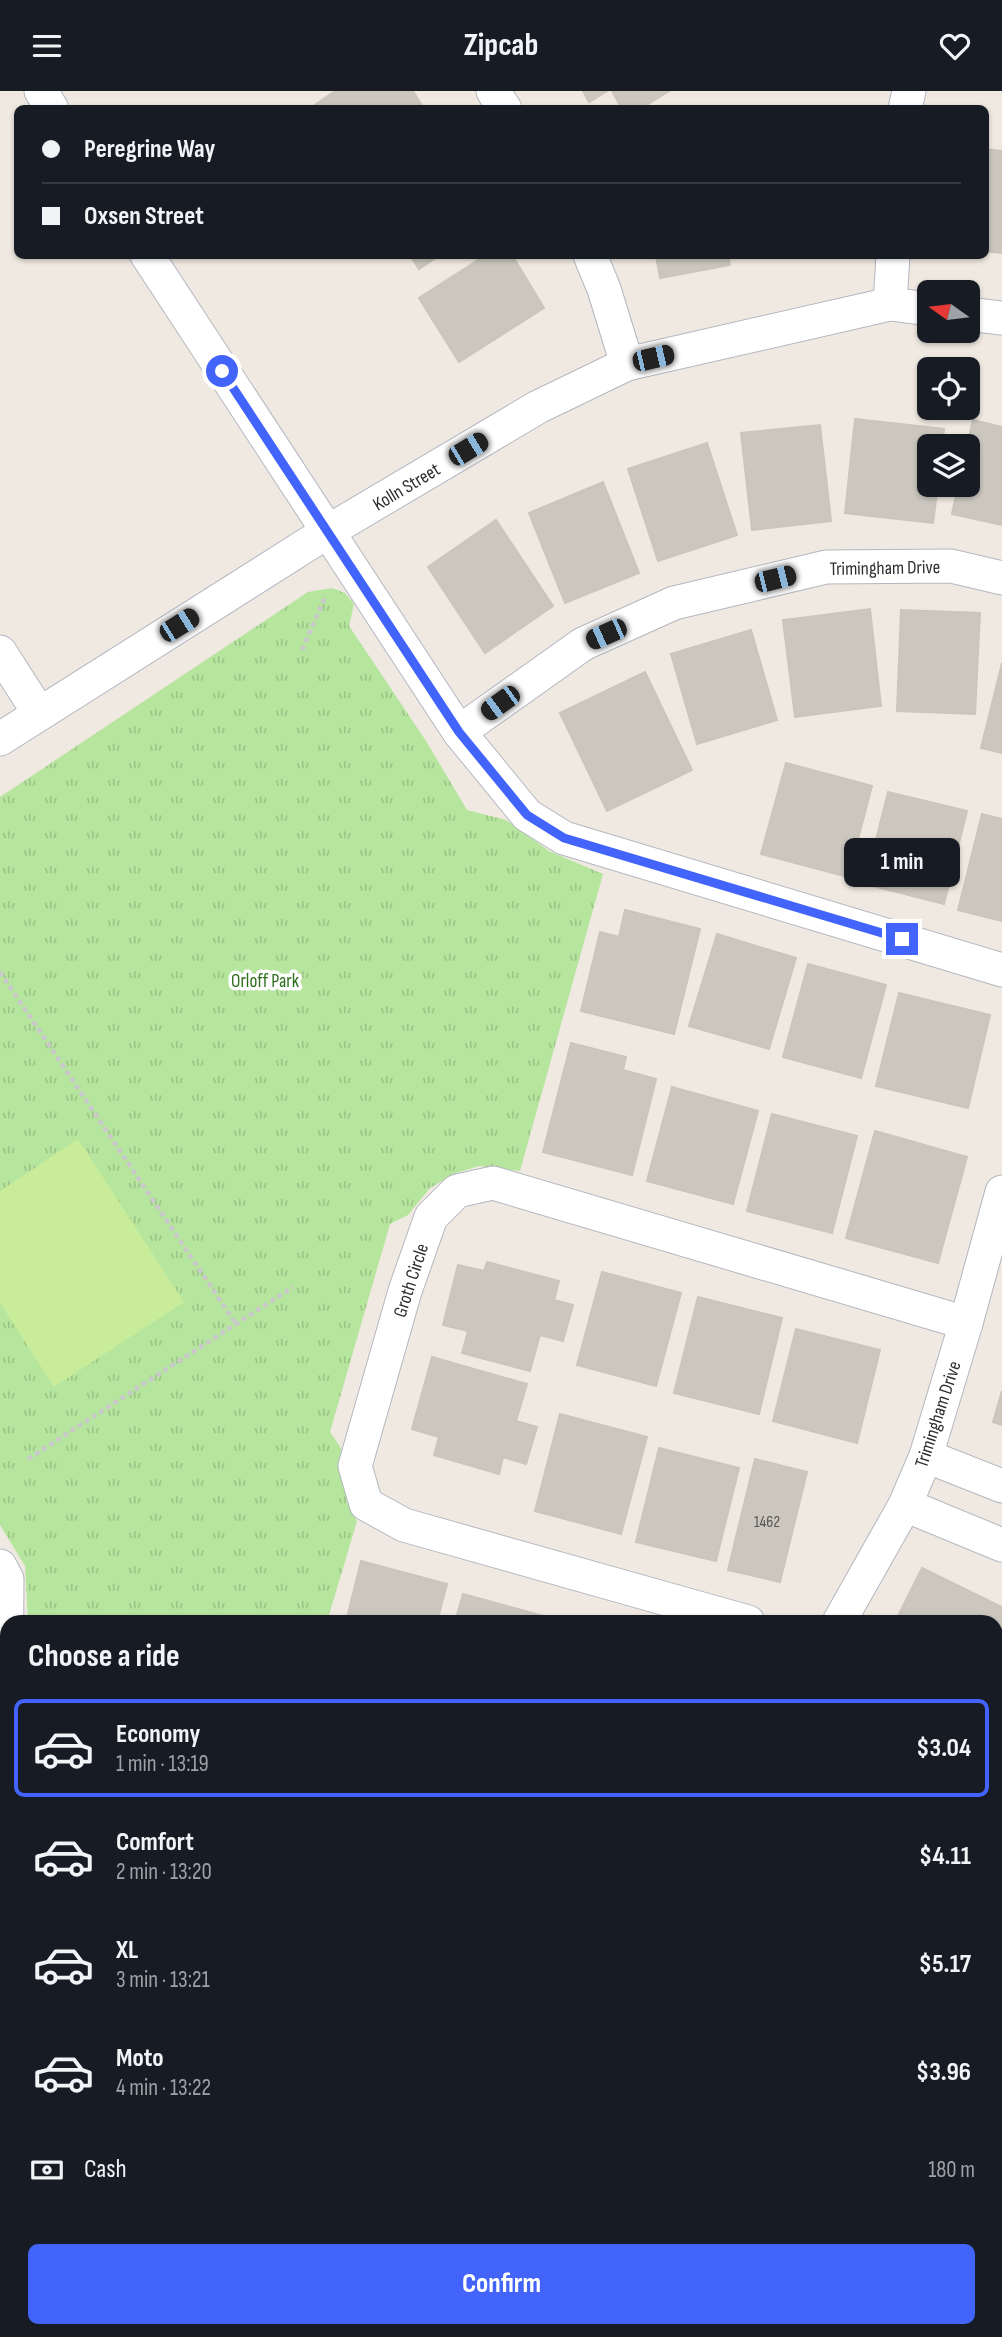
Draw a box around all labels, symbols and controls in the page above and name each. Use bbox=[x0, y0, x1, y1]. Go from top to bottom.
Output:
text: Zipcab bbox=[464, 26, 538, 65]
icon: menu bbox=[28, 27, 66, 65]
icon: heart bbox=[936, 27, 974, 65]
text: Peregrine Way bbox=[84, 134, 215, 165]
text: Oxsen Street bbox=[84, 201, 204, 232]
north arrow bbox=[917, 280, 980, 343]
map controls bbox=[917, 280, 980, 497]
car bbox=[631, 343, 676, 373]
route start bbox=[206, 355, 238, 387]
button: locate bbox=[917, 357, 980, 420]
car bbox=[445, 429, 492, 469]
button: layers bbox=[917, 434, 980, 497]
street label: Kolln Street bbox=[369, 458, 445, 516]
street label: Trimingham Drive bbox=[830, 556, 941, 581]
car bbox=[753, 564, 798, 594]
car bbox=[156, 605, 203, 645]
car bbox=[583, 616, 630, 652]
car bbox=[477, 682, 524, 724]
callout: 1 min bbox=[844, 837, 960, 887]
text: 1 min bbox=[881, 848, 923, 876]
route end bbox=[886, 923, 918, 955]
park label: Orloff Park bbox=[231, 970, 300, 993]
street label: Groth Circle bbox=[389, 1241, 434, 1320]
street label: Trimingham Drive bbox=[910, 1358, 966, 1471]
house number: 1462 bbox=[754, 1513, 780, 1532]
text: Choose a ride bbox=[28, 1637, 180, 1676]
icon: car bbox=[32, 1717, 95, 1780]
text: Economy bbox=[116, 1719, 200, 1750]
text: $3.04 bbox=[916, 1733, 971, 1764]
text: 1 min · 13:19 bbox=[116, 1750, 209, 1778]
icon: car bbox=[32, 1825, 95, 1888]
text: Comfort bbox=[116, 1827, 194, 1858]
text: $4.11 bbox=[919, 1841, 971, 1872]
text: 2 min · 13:20 bbox=[116, 1858, 212, 1886]
icon: car bbox=[32, 1933, 95, 1996]
text: XL bbox=[116, 1935, 138, 1966]
text: $5.17 bbox=[919, 1949, 971, 1980]
text: 3 min · 13:21 bbox=[116, 1966, 210, 1994]
icon: car bbox=[32, 2041, 95, 2104]
text: Moto bbox=[116, 2043, 164, 2074]
text: $3.96 bbox=[916, 2057, 971, 2088]
text: 4 min · 13:22 bbox=[116, 2074, 211, 2102]
icon: cash bbox=[28, 2151, 66, 2189]
text: Cash bbox=[84, 2154, 127, 2185]
text: 180 m bbox=[928, 2156, 975, 2184]
button: Confirm bbox=[28, 2244, 975, 2324]

